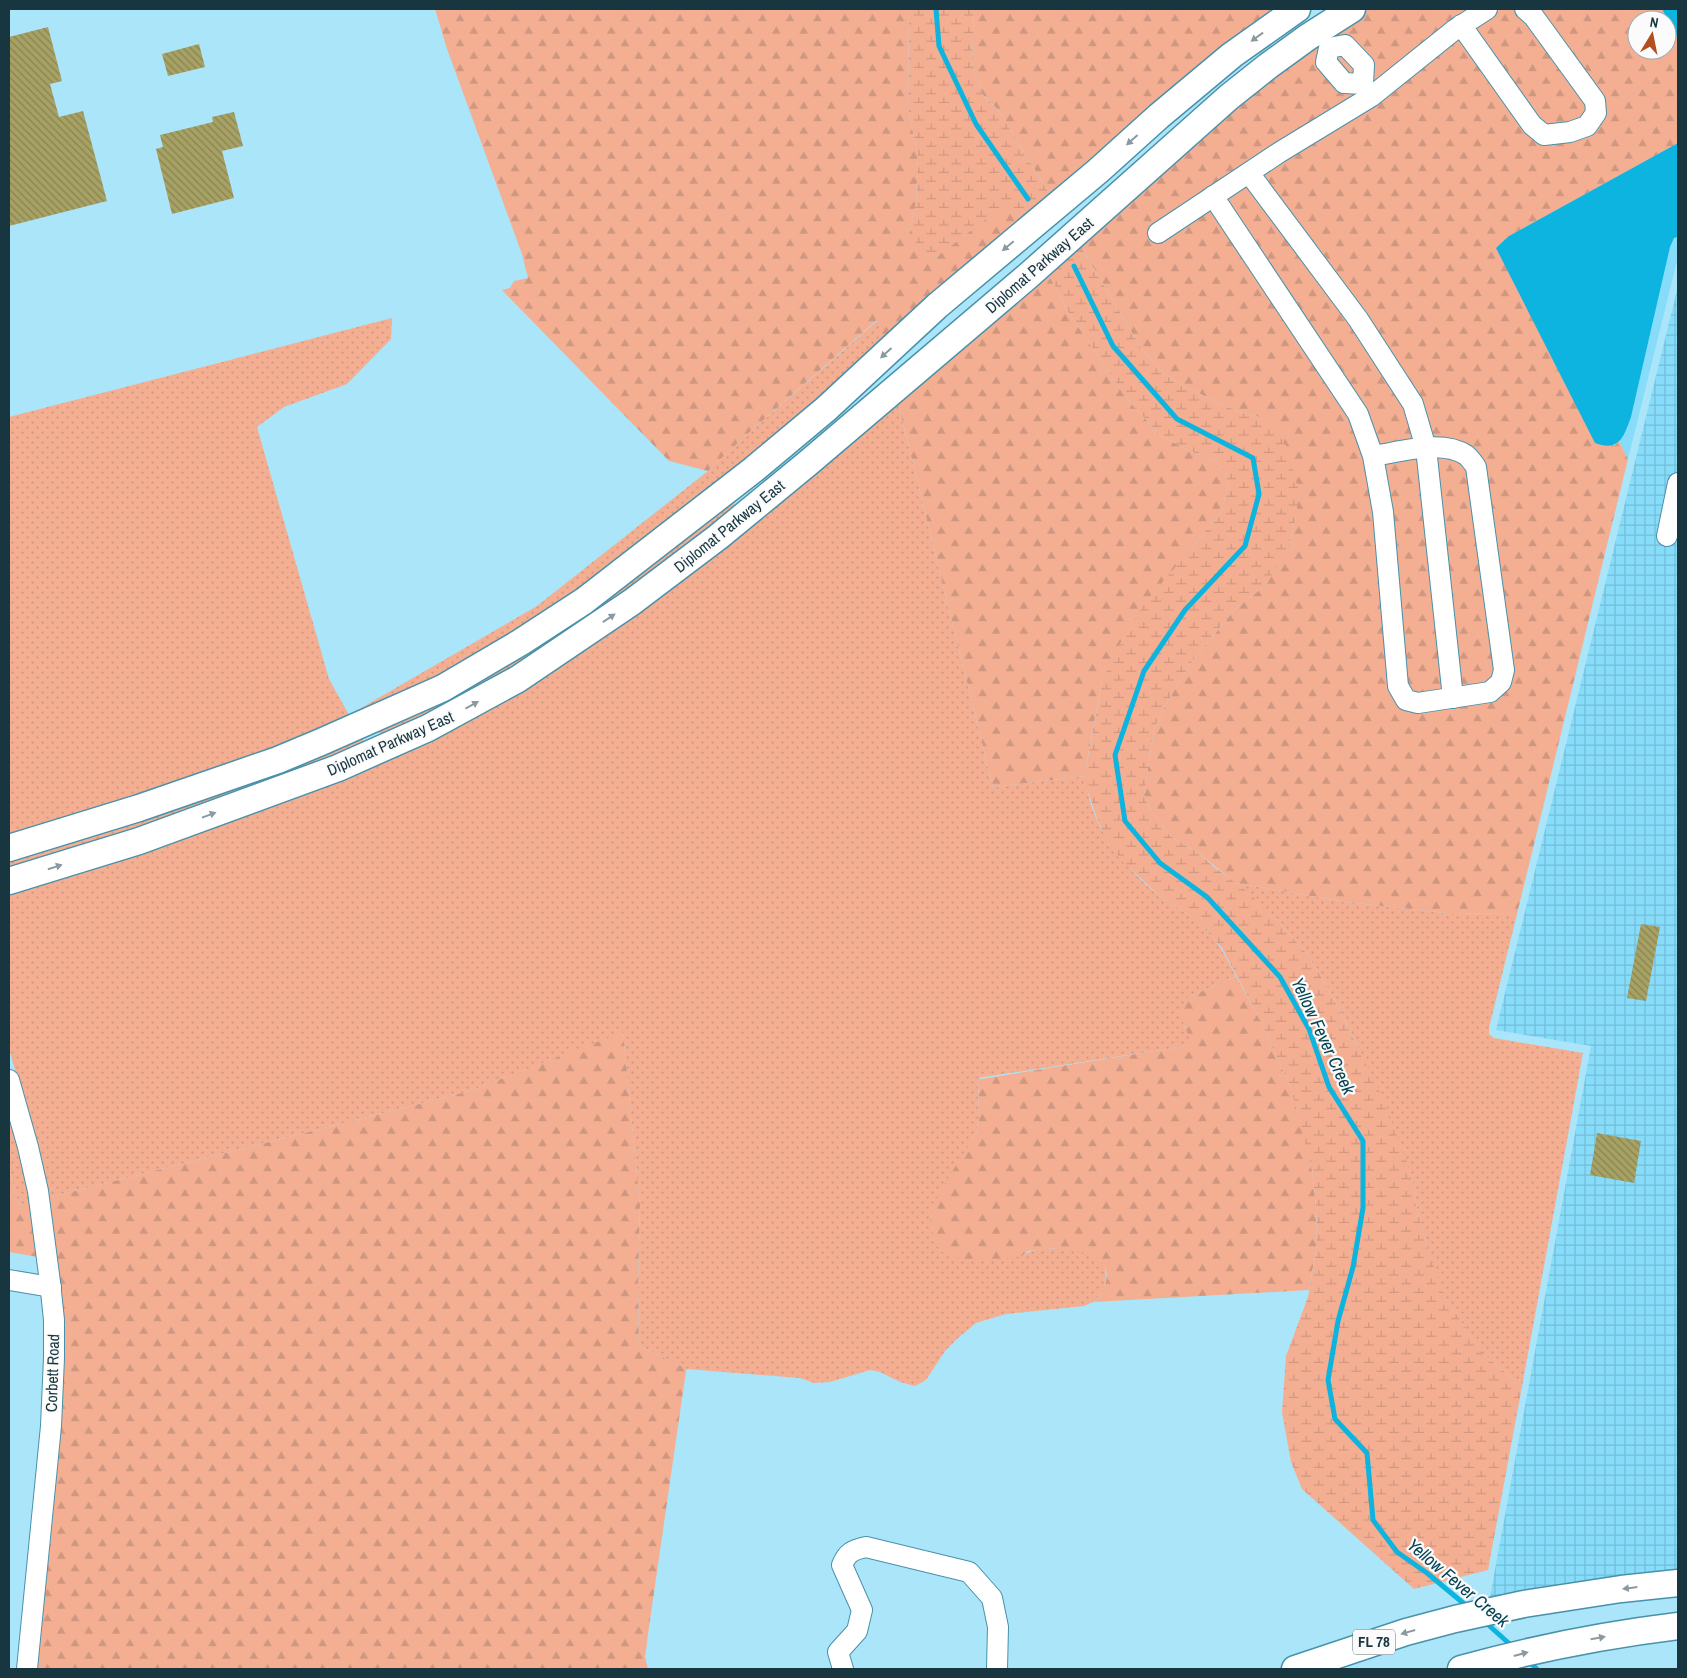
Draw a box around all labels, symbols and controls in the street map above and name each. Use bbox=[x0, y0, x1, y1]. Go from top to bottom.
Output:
north arrow bbox=[1627, 10, 1677, 60]
text: N bbox=[1649, 13, 1660, 32]
one-way arrow bbox=[1250, 32, 1264, 42]
one-way arrow bbox=[1125, 135, 1138, 146]
street label: Diplomat Parkway East bbox=[980, 212, 1098, 318]
one-way arrow bbox=[1002, 240, 1014, 251]
one-way arrow bbox=[880, 348, 893, 359]
street label: Diplomat Parkway East bbox=[669, 474, 789, 577]
one-way arrow bbox=[602, 613, 616, 623]
one-way arrow bbox=[464, 701, 479, 709]
street label: Diplomat Parkway East bbox=[323, 705, 457, 781]
one-way arrow bbox=[202, 811, 217, 818]
one-way arrow bbox=[48, 862, 63, 870]
water label: Yellow Fever Creek bbox=[1285, 973, 1362, 1099]
street label: Corbett Road bbox=[40, 1334, 64, 1412]
water label: Yellow Fever Creek bbox=[1402, 1532, 1515, 1633]
one-way arrow bbox=[1621, 1584, 1637, 1592]
one-way arrow bbox=[1400, 1628, 1415, 1636]
road number: FL 78 bbox=[1353, 1630, 1395, 1654]
one-way arrow bbox=[1590, 1633, 1606, 1641]
one-way arrow bbox=[1513, 1650, 1528, 1658]

